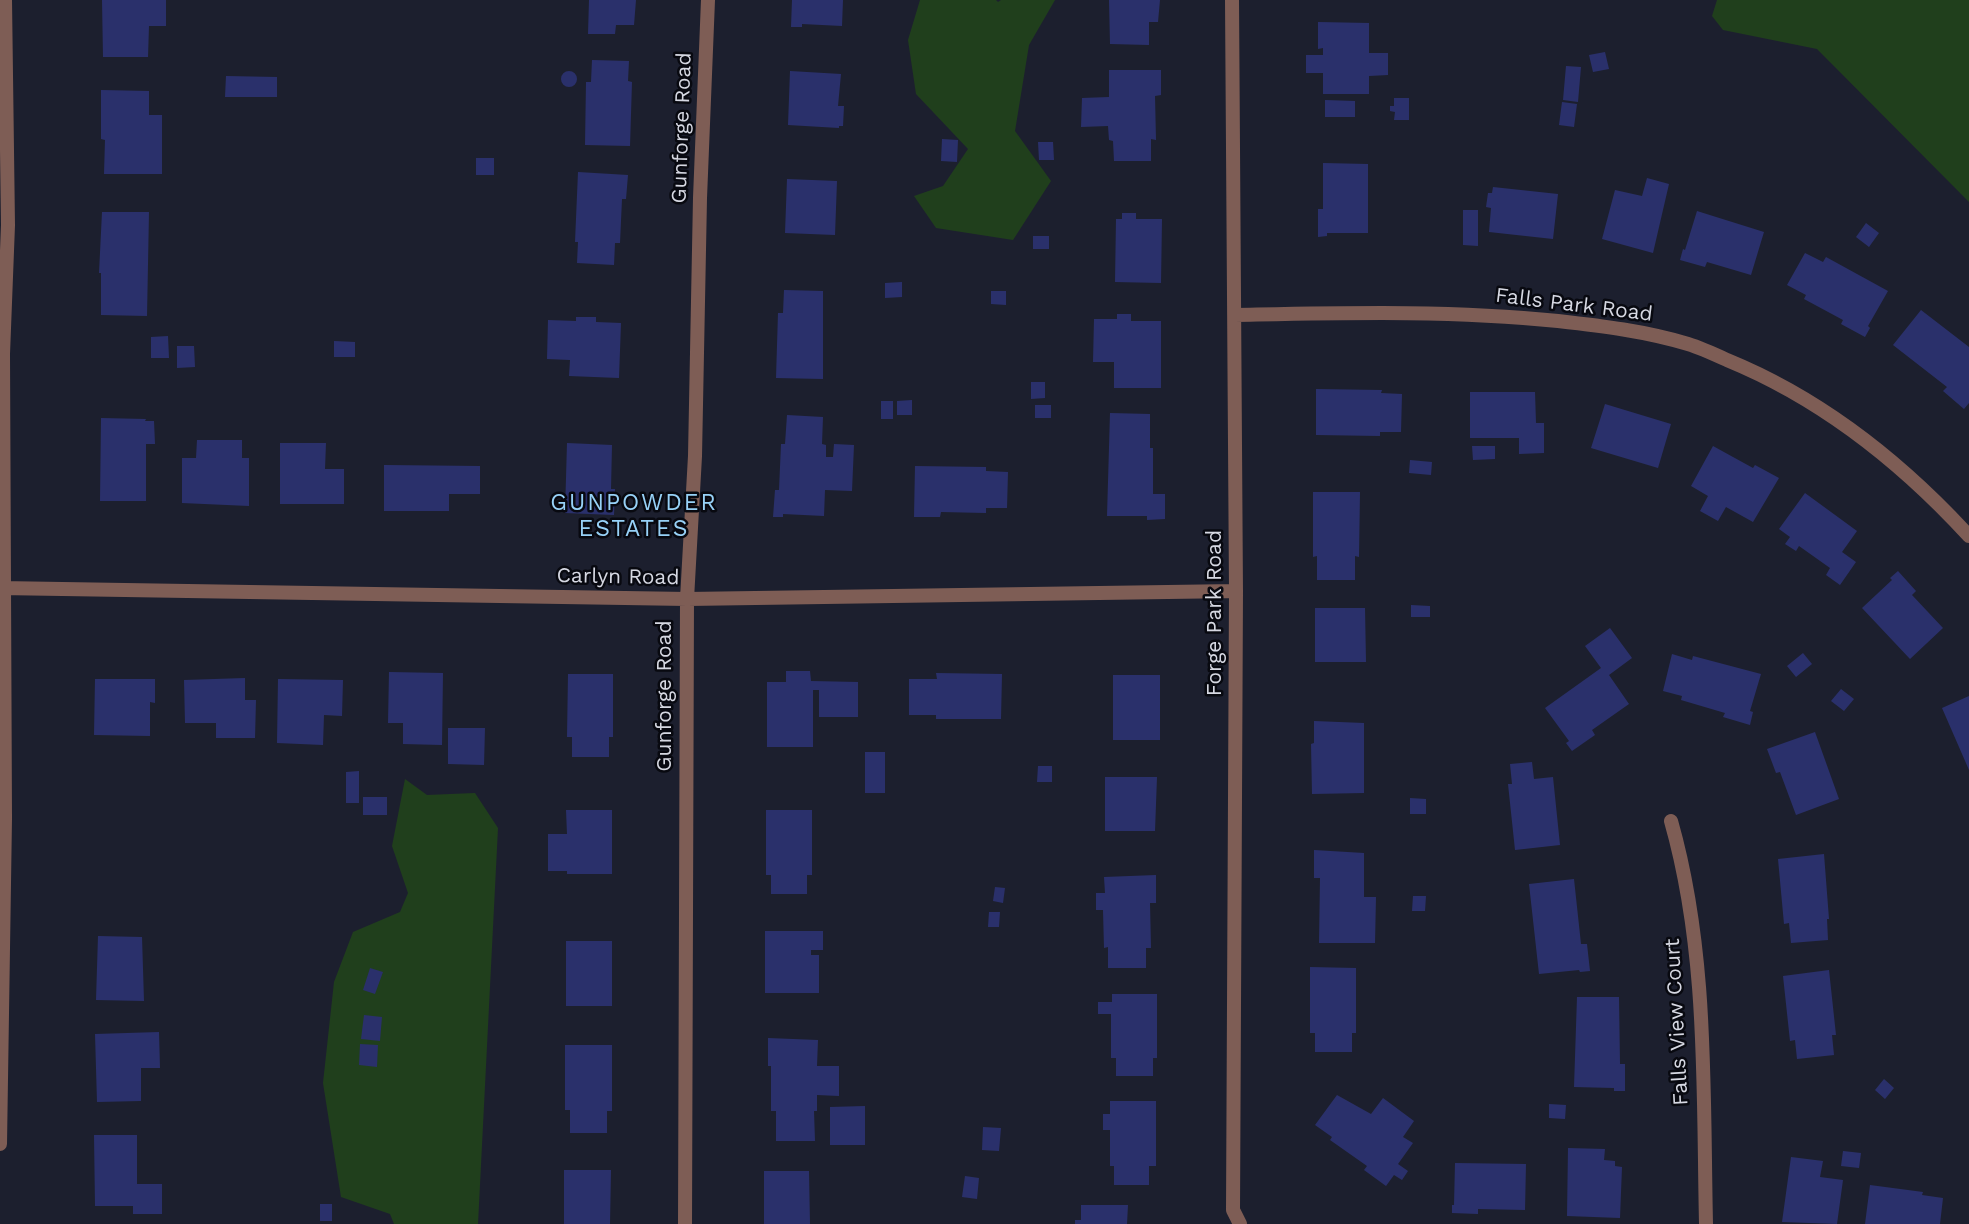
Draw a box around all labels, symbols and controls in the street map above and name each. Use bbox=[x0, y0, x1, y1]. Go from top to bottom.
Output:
street label: Gunforge Road bbox=[667, 52, 697, 204]
street label: Falls Park Road bbox=[1494, 283, 1654, 327]
district label: GUNPOWDER ESTATES bbox=[551, 489, 717, 543]
street label: Forge Park Road bbox=[1202, 530, 1228, 696]
street label: Carlyn Road bbox=[556, 563, 680, 591]
street label: Gunforge Road bbox=[652, 620, 678, 772]
street label: Falls View Court bbox=[1660, 938, 1694, 1106]

